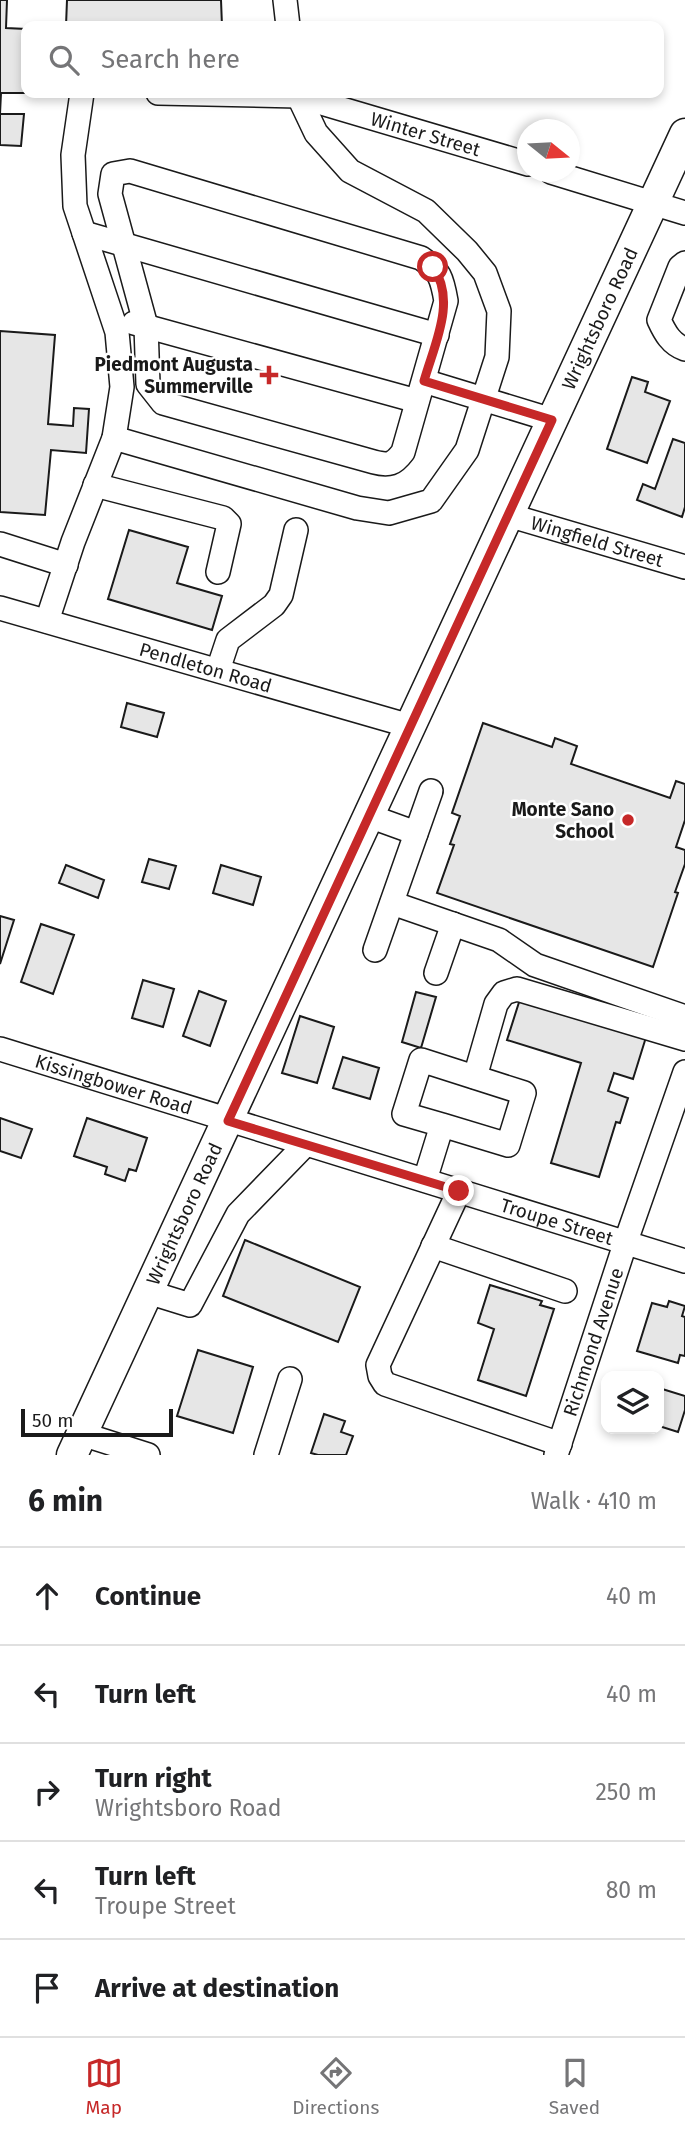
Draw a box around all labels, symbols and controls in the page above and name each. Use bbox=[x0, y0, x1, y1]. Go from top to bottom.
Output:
search box bbox=[21, 21, 664, 98]
icon: search bbox=[45, 41, 83, 79]
text: Search here bbox=[101, 44, 240, 75]
street label: Winter Street bbox=[368, 107, 483, 161]
north arrow bbox=[517, 119, 580, 182]
street label: Wrightsboro Road bbox=[557, 244, 643, 393]
route start bbox=[417, 251, 448, 282]
place label: Piedmont Augusta Summerville bbox=[94, 353, 253, 398]
marker: Piedmont Augusta Summerville bbox=[259, 365, 279, 385]
street label: Wingfield Street bbox=[528, 511, 666, 572]
street label: Pendleton Road bbox=[137, 638, 274, 698]
place label: Monte Sano School bbox=[512, 798, 614, 843]
marker: Monte Sano School bbox=[620, 812, 636, 828]
street label: Kissingbower Road bbox=[32, 1050, 195, 1120]
street label: Wrightsboro Road bbox=[142, 1139, 227, 1289]
route end bbox=[443, 1175, 474, 1206]
street label: Troupe Street bbox=[498, 1194, 616, 1250]
street label: Richmond Avenue bbox=[558, 1265, 629, 1419]
map controls bbox=[601, 1371, 664, 1434]
button: layers bbox=[601, 1371, 664, 1434]
scale bar bbox=[21, 1406, 173, 1438]
text: 50 m bbox=[32, 1409, 73, 1432]
text: 6 min bbox=[28, 1483, 103, 1519]
text: Walk · 410 m bbox=[531, 1487, 657, 1515]
icon: ahead bbox=[28, 1577, 66, 1615]
text: Continue bbox=[95, 1581, 201, 1612]
text: 40 m bbox=[606, 1582, 657, 1610]
icon: left bbox=[28, 1675, 66, 1713]
text: Turn left bbox=[95, 1679, 196, 1710]
text: 40 m bbox=[606, 1680, 657, 1708]
text: Turn right bbox=[95, 1763, 212, 1794]
icon: right bbox=[28, 1773, 66, 1811]
text: 250 m bbox=[595, 1778, 657, 1806]
text: Wrightsboro Road bbox=[95, 1794, 282, 1822]
text: Turn left bbox=[95, 1861, 196, 1892]
icon: left bbox=[28, 1871, 66, 1909]
text: 80 m bbox=[606, 1876, 657, 1904]
text: Troupe Street bbox=[95, 1892, 236, 1920]
icon: arrive bbox=[28, 1969, 66, 2007]
text: Arrive at destination bbox=[95, 1973, 339, 2004]
tab: Map bbox=[85, 2054, 123, 2119]
tab: Directions bbox=[292, 2054, 379, 2119]
tab: Saved bbox=[549, 2054, 600, 2119]

